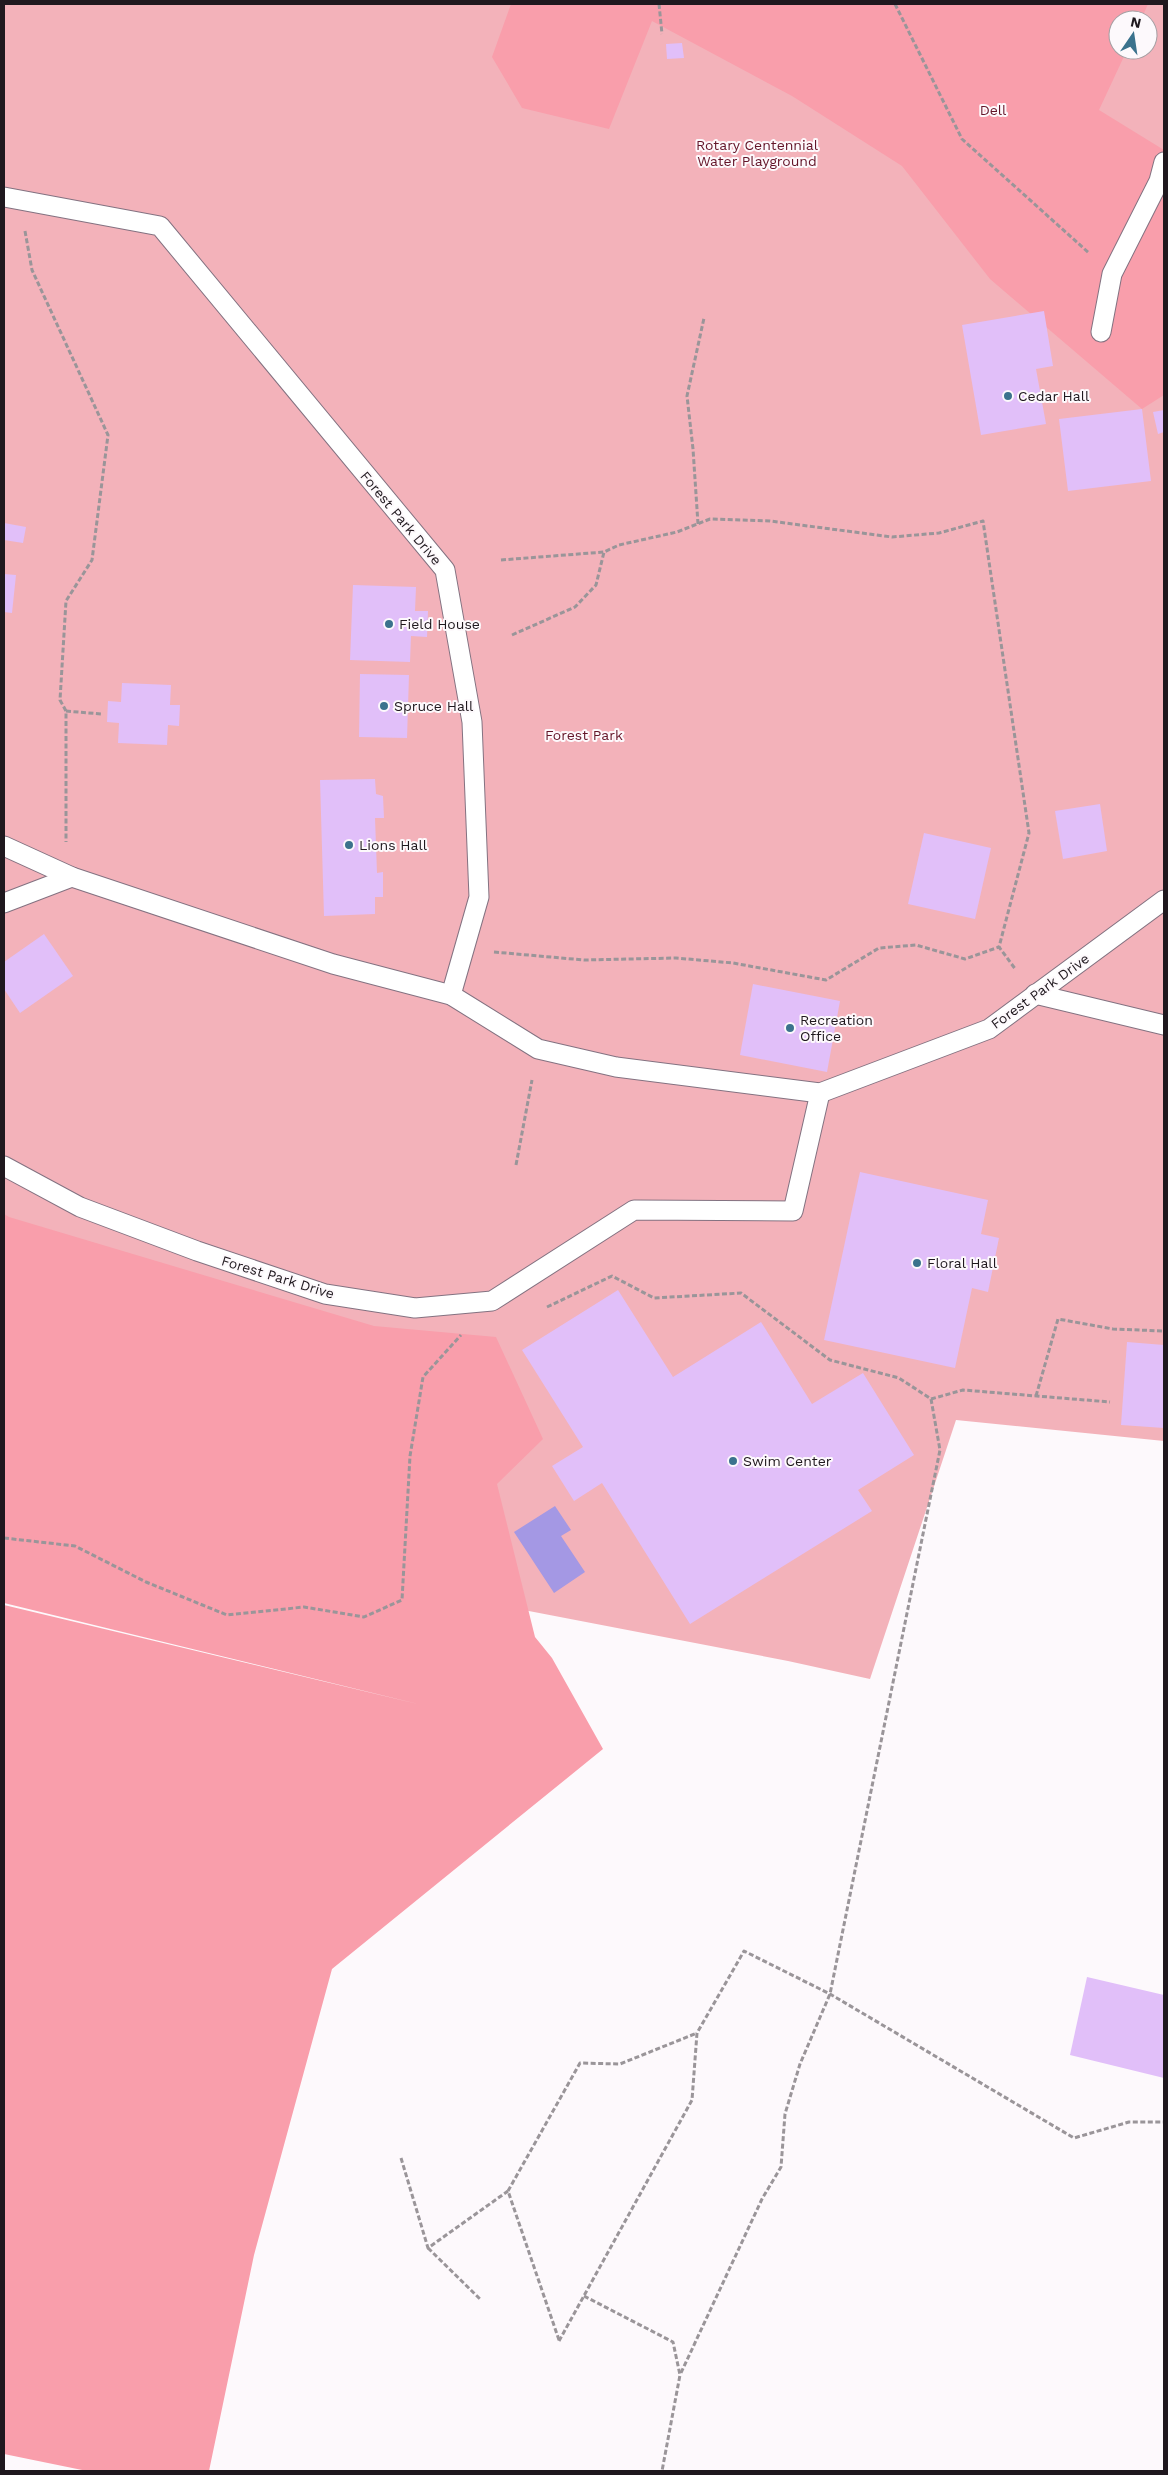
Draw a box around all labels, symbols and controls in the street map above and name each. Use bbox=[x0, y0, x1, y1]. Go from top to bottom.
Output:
north arrow bbox=[1108, 10, 1158, 60]
text: N bbox=[1129, 13, 1143, 31]
park label: Dell bbox=[980, 102, 1007, 118]
park label: Rotary Centennial Water Playground bbox=[696, 137, 819, 169]
place label: Cedar Hall bbox=[1018, 388, 1090, 404]
marker: Cedar Hall bbox=[1002, 390, 1014, 402]
street label: Forest Park Drive bbox=[357, 468, 445, 568]
place label: Field House bbox=[399, 616, 480, 632]
marker: Field House bbox=[383, 618, 395, 630]
place label: Spruce Hall bbox=[394, 698, 474, 714]
marker: Spruce Hall bbox=[378, 700, 390, 712]
park label: Forest Park bbox=[545, 727, 623, 743]
place label: Lions Hall bbox=[359, 837, 428, 853]
marker: Lions Hall bbox=[343, 839, 355, 851]
street label: Forest Park Drive bbox=[988, 950, 1092, 1032]
place label: Recreation Office bbox=[800, 1012, 873, 1044]
marker: Recreation Office bbox=[784, 1022, 796, 1034]
street label: Forest Park Drive bbox=[220, 1252, 336, 1302]
place label: Floral Hall bbox=[927, 1255, 998, 1271]
marker: Floral Hall bbox=[911, 1257, 923, 1269]
place label: Swim Center bbox=[743, 1453, 832, 1469]
marker: Swim Center bbox=[727, 1455, 739, 1467]

